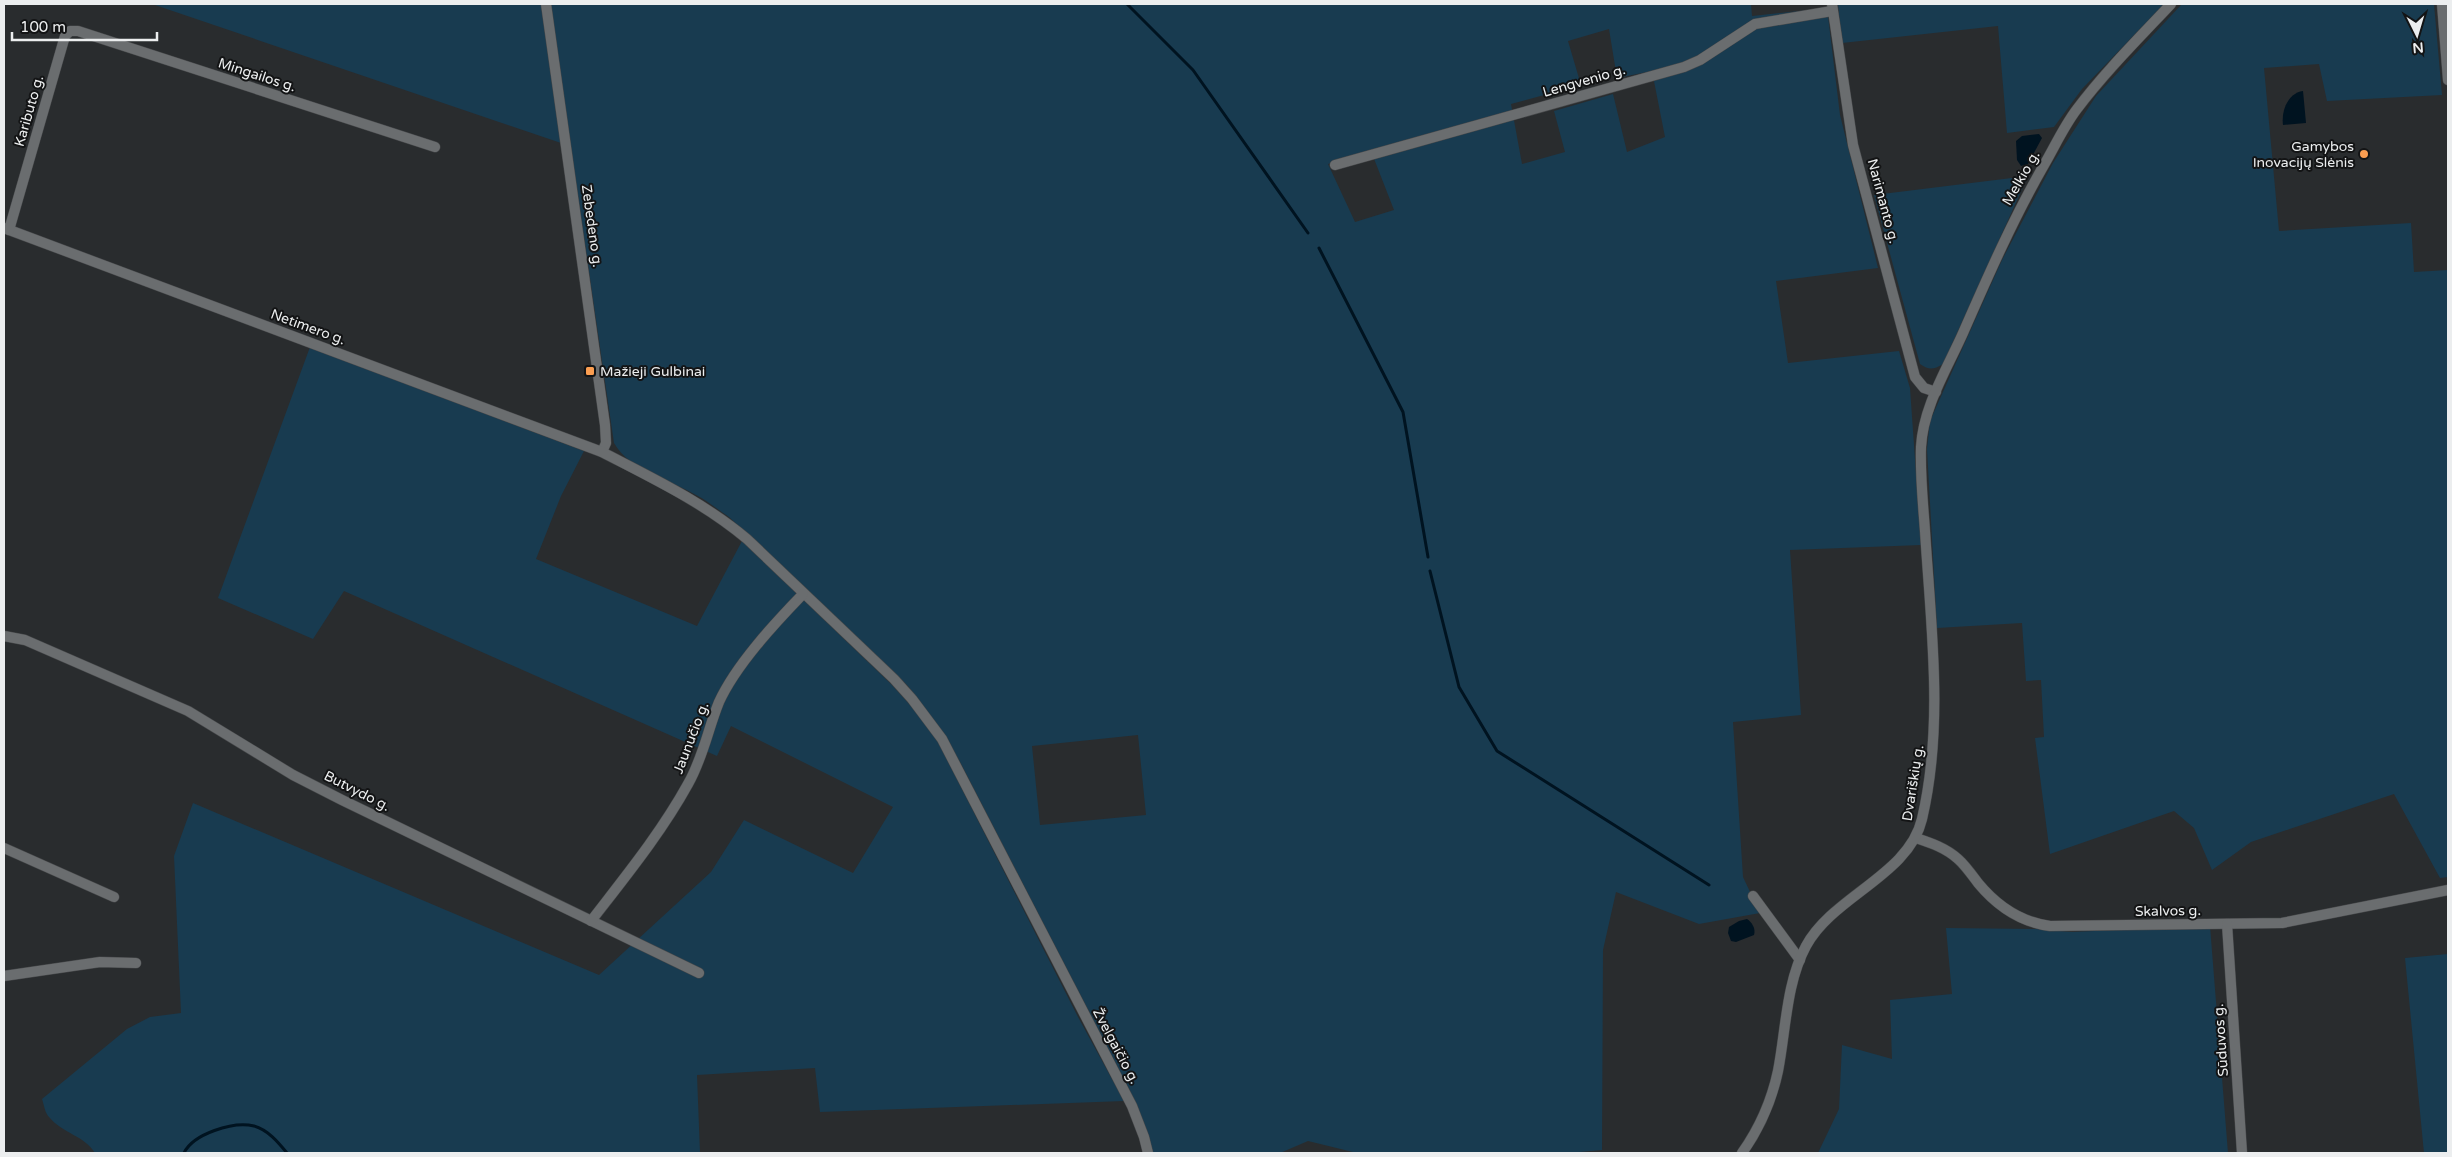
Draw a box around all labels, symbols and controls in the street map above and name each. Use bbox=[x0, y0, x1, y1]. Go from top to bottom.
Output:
scale bar bbox=[12, 10, 158, 42]
north arrow bbox=[2392, 10, 2442, 60]
text: 100 m bbox=[20, 18, 66, 36]
text: N bbox=[2412, 38, 2424, 56]
street label: Mingailos g. bbox=[216, 54, 298, 96]
street label: Lengvenio g. bbox=[1541, 61, 1627, 101]
street label: Kaributo g. bbox=[11, 73, 47, 149]
place label: Gamybos Inovacijų Slėnis bbox=[2253, 138, 2354, 171]
street label: Melkio g. bbox=[1999, 148, 2043, 208]
marker: Gamybos Inovacijų Slėnis bbox=[2358, 148, 2370, 160]
street label: Narimanto g. bbox=[1864, 157, 1902, 245]
street label: Zebedeno g. bbox=[578, 183, 606, 269]
street label: Netimero g. bbox=[268, 306, 348, 348]
place label: Mažieji Gulbinai bbox=[600, 363, 705, 380]
marker: Mažieji Gulbinai bbox=[584, 365, 596, 377]
street label: Jaunučio g. bbox=[670, 700, 712, 776]
street label: Dvariškių g. bbox=[1899, 744, 1927, 822]
street label: Butvydo g. bbox=[321, 767, 393, 815]
street label: Skalvos g. bbox=[2135, 902, 2201, 920]
street label: Sūduvos g. bbox=[2210, 1003, 2232, 1077]
street label: Žvelgaičio g. bbox=[1089, 1005, 1143, 1087]

